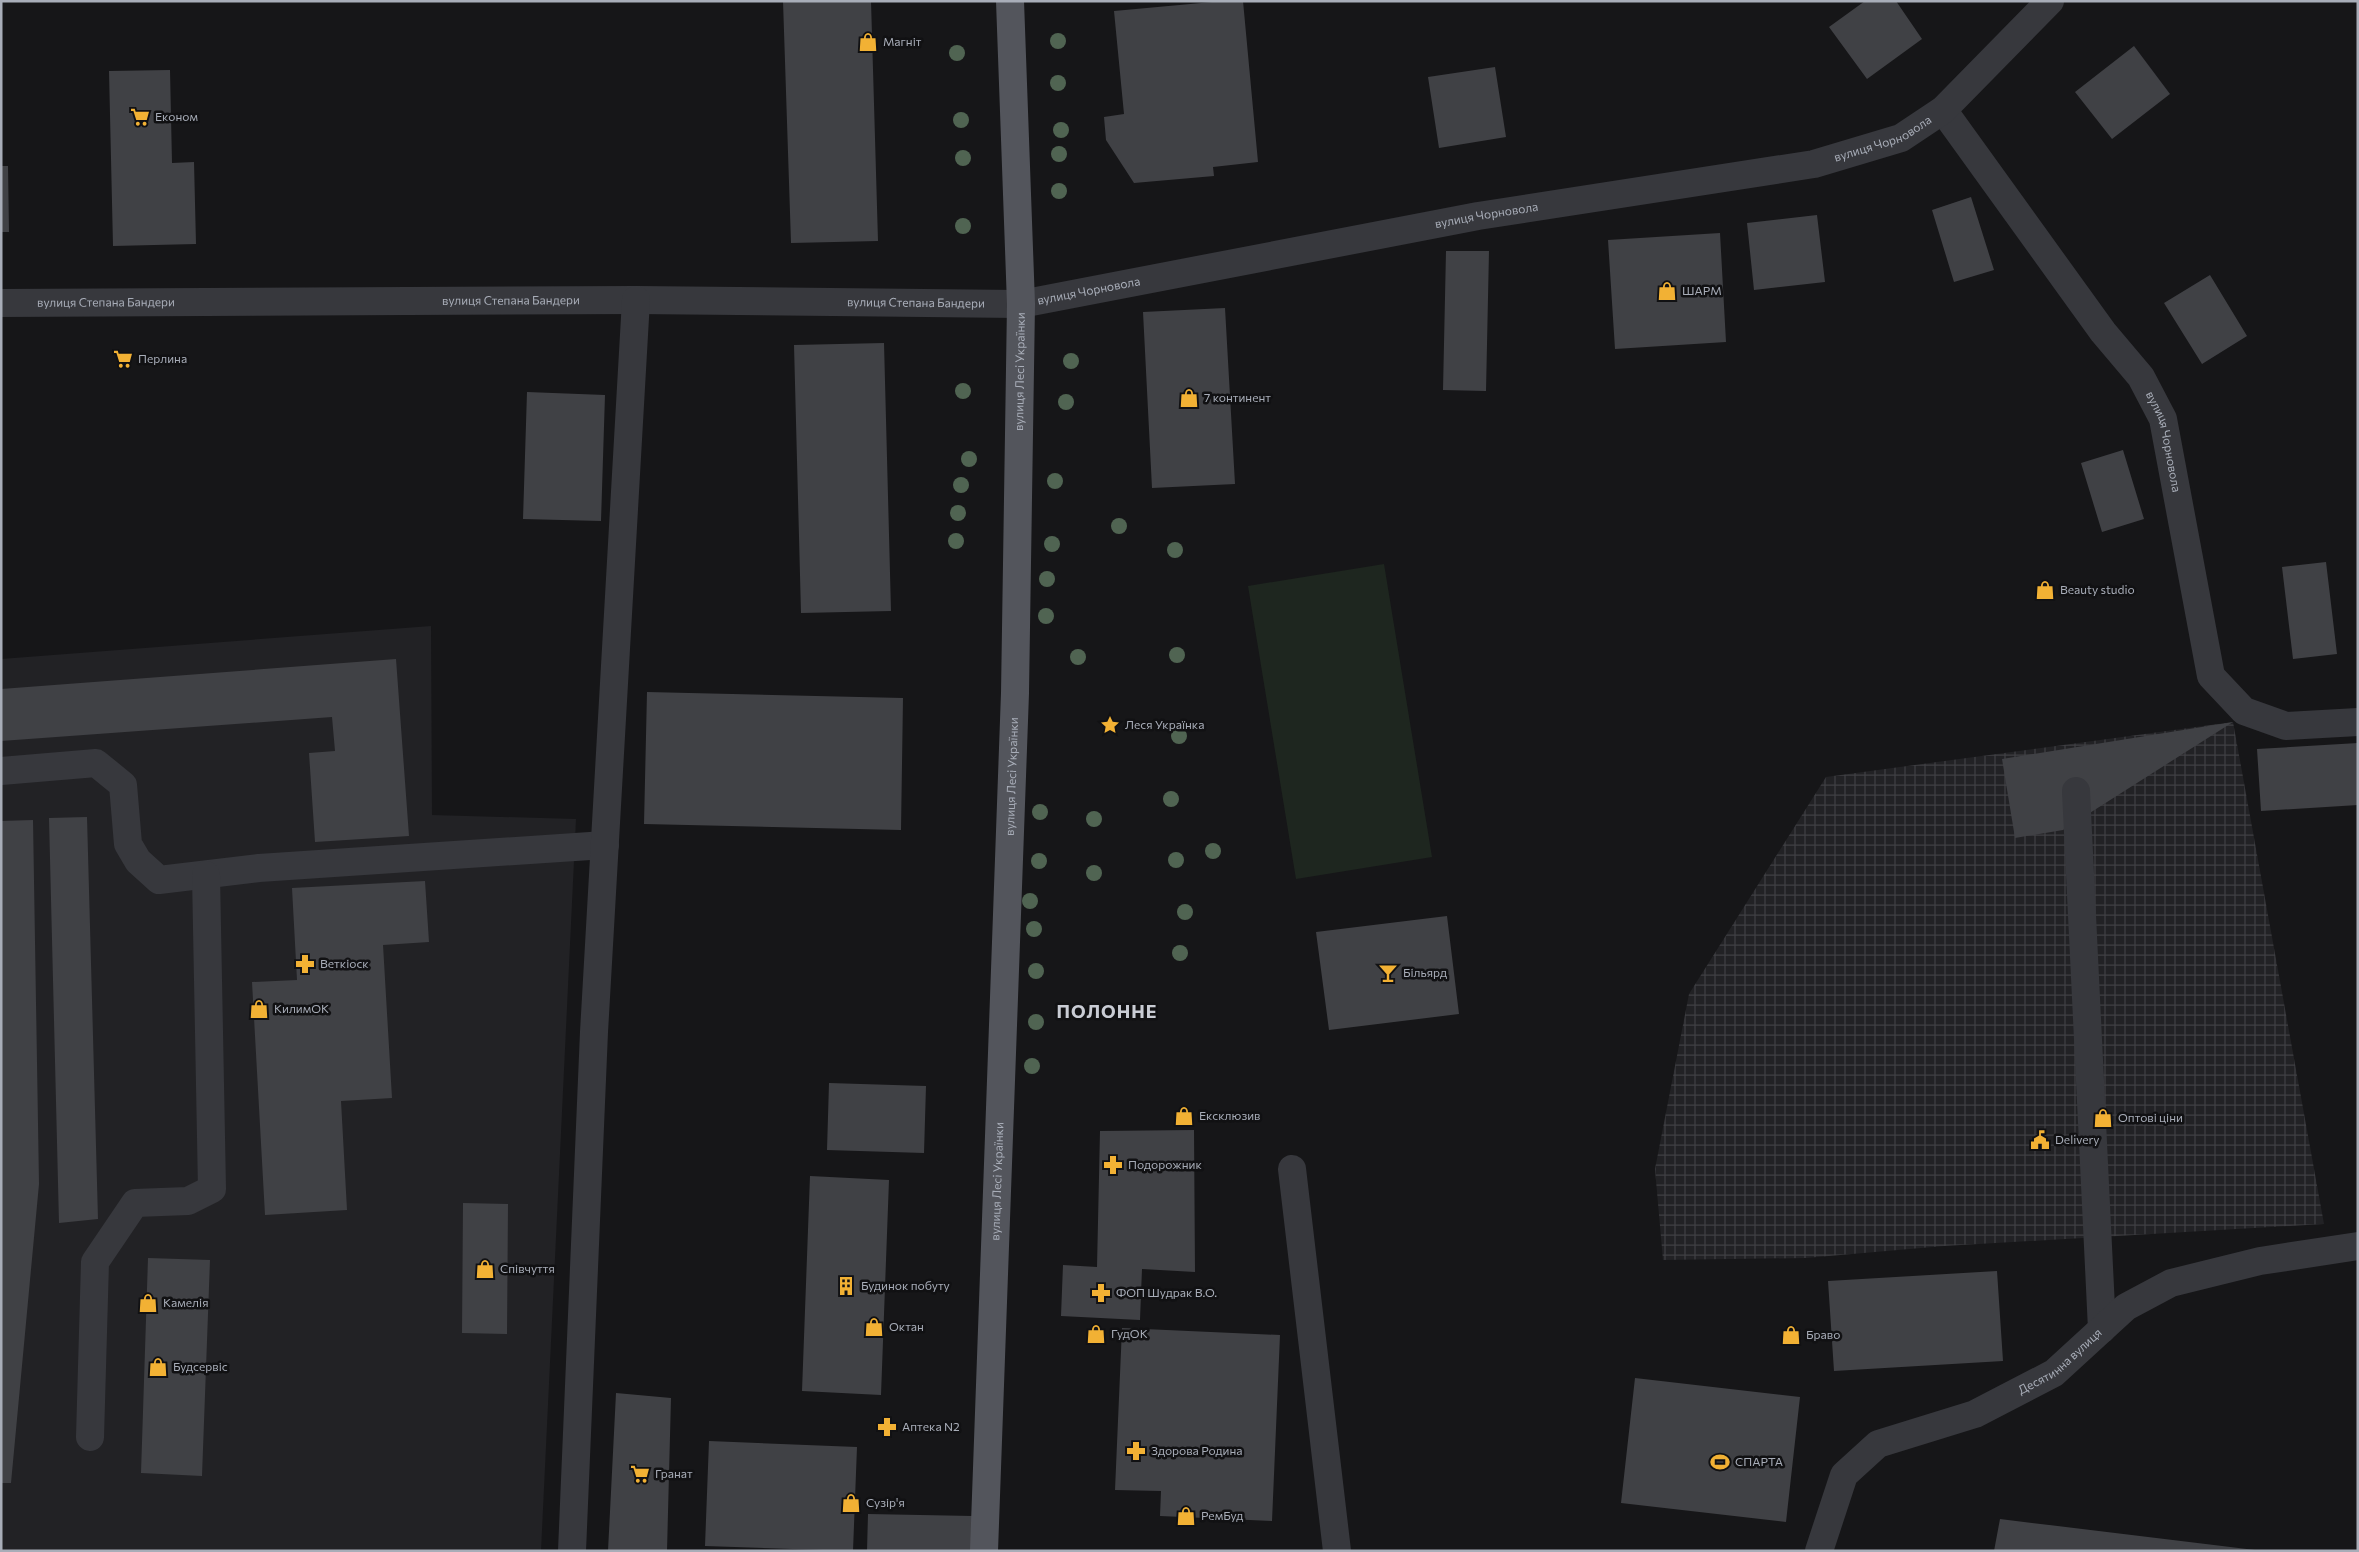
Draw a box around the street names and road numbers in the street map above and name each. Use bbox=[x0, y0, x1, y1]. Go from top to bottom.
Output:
street label: вулиця Чорновола bbox=[1832, 112, 1933, 164]
street label: вулиця Чорновола bbox=[1434, 199, 1539, 230]
street label: вулиця Чорновола bbox=[1036, 273, 1141, 307]
street label: вулиця Степана Бандери bbox=[442, 292, 580, 307]
street label: вулиця Степана Бандери bbox=[37, 294, 175, 309]
street label: вулиця Степана Бандери bbox=[847, 294, 985, 310]
street label: вулиця Лесі Українки bbox=[1011, 312, 1027, 431]
street label: вулиця Чорновола bbox=[2144, 389, 2185, 493]
street label: вулиця Лесі Українки bbox=[1002, 717, 1020, 836]
street label: вулиця Лесі Українки bbox=[987, 1122, 1005, 1241]
street label: Десятинна вулиця bbox=[2015, 1325, 2104, 1397]

